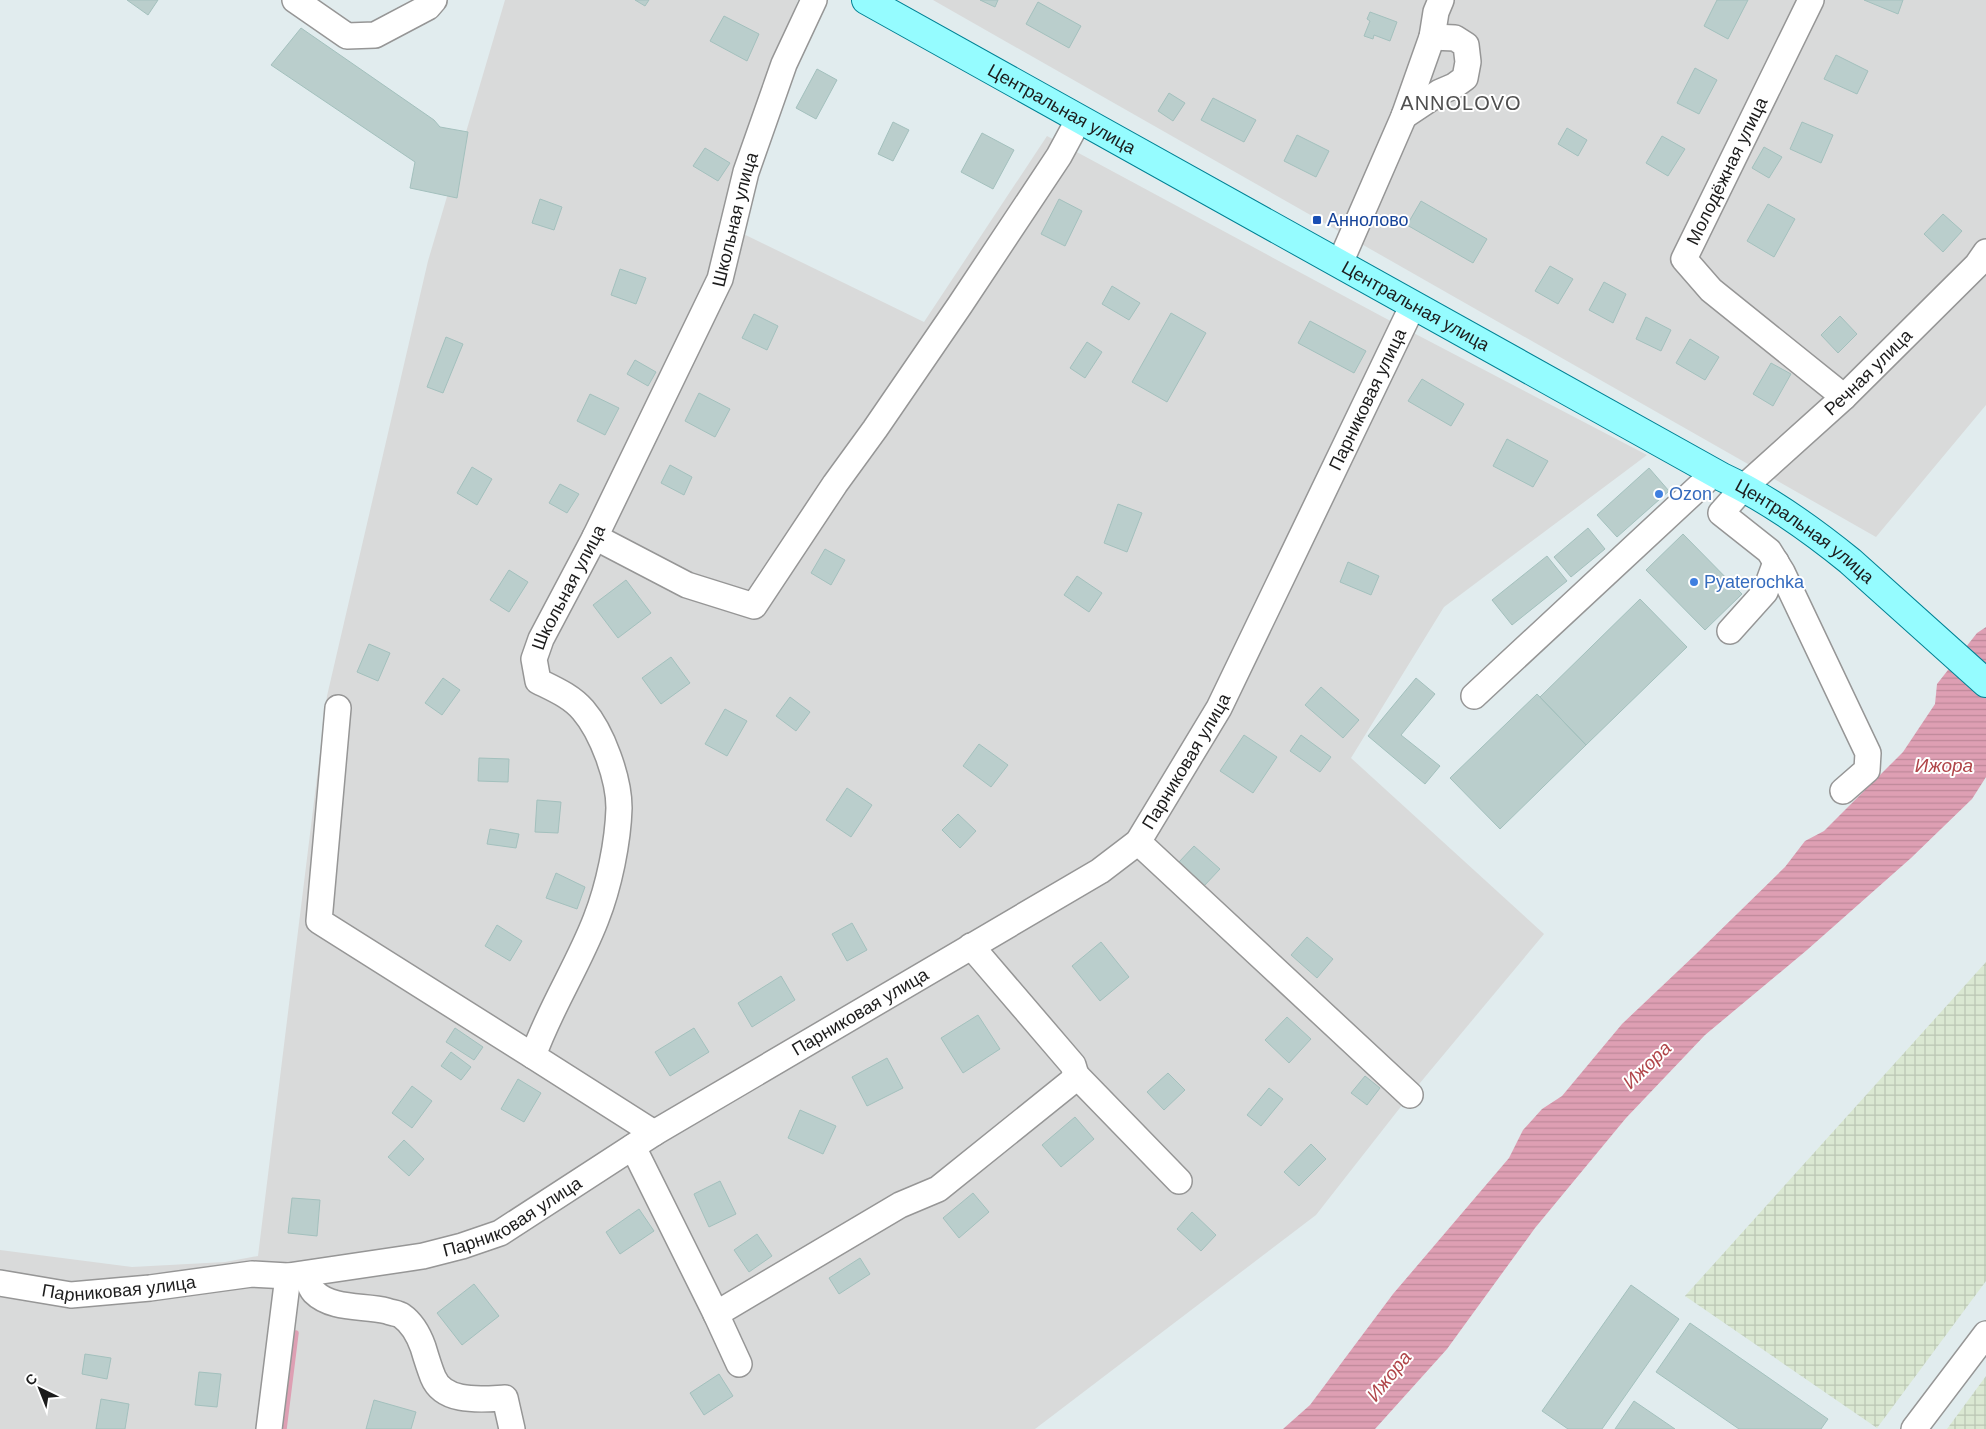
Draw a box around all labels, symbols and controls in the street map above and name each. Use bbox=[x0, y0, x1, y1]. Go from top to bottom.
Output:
street label: Центральная улица bbox=[984, 60, 1140, 159]
district label: ANNOLOVO bbox=[1400, 92, 1522, 114]
street label: Молодёжная улица bbox=[1683, 93, 1772, 248]
street label: Школьная улица bbox=[708, 149, 763, 289]
place label: Аннолово bbox=[1327, 210, 1409, 230]
marker: Аннолово bbox=[1311, 214, 1323, 226]
street label: Центральная улица bbox=[1338, 257, 1494, 356]
street label: Парниковая улица bbox=[1325, 324, 1411, 473]
street label: Речная улица bbox=[1820, 325, 1917, 420]
street label: Центральная улица bbox=[1732, 475, 1879, 588]
place label: Ozon bbox=[1669, 484, 1712, 504]
marker: Ozon bbox=[1653, 488, 1665, 500]
street label: Школьная улица bbox=[528, 521, 610, 652]
place label: Pyaterochka bbox=[1704, 572, 1805, 592]
marker: Pyaterochka bbox=[1688, 576, 1700, 588]
street label: Парниковая улица bbox=[1138, 689, 1235, 833]
water label: Ижора bbox=[1915, 755, 1973, 776]
street label: Парниковая улица bbox=[788, 964, 933, 1060]
water label: Ижора bbox=[1619, 1037, 1675, 1093]
street label: Парниковая улица bbox=[441, 1172, 586, 1261]
street label: Парниковая улица bbox=[40, 1272, 198, 1305]
water label: Ижора bbox=[1362, 1347, 1416, 1405]
north arrow bbox=[15, 1364, 65, 1414]
text: С bbox=[22, 1370, 40, 1389]

